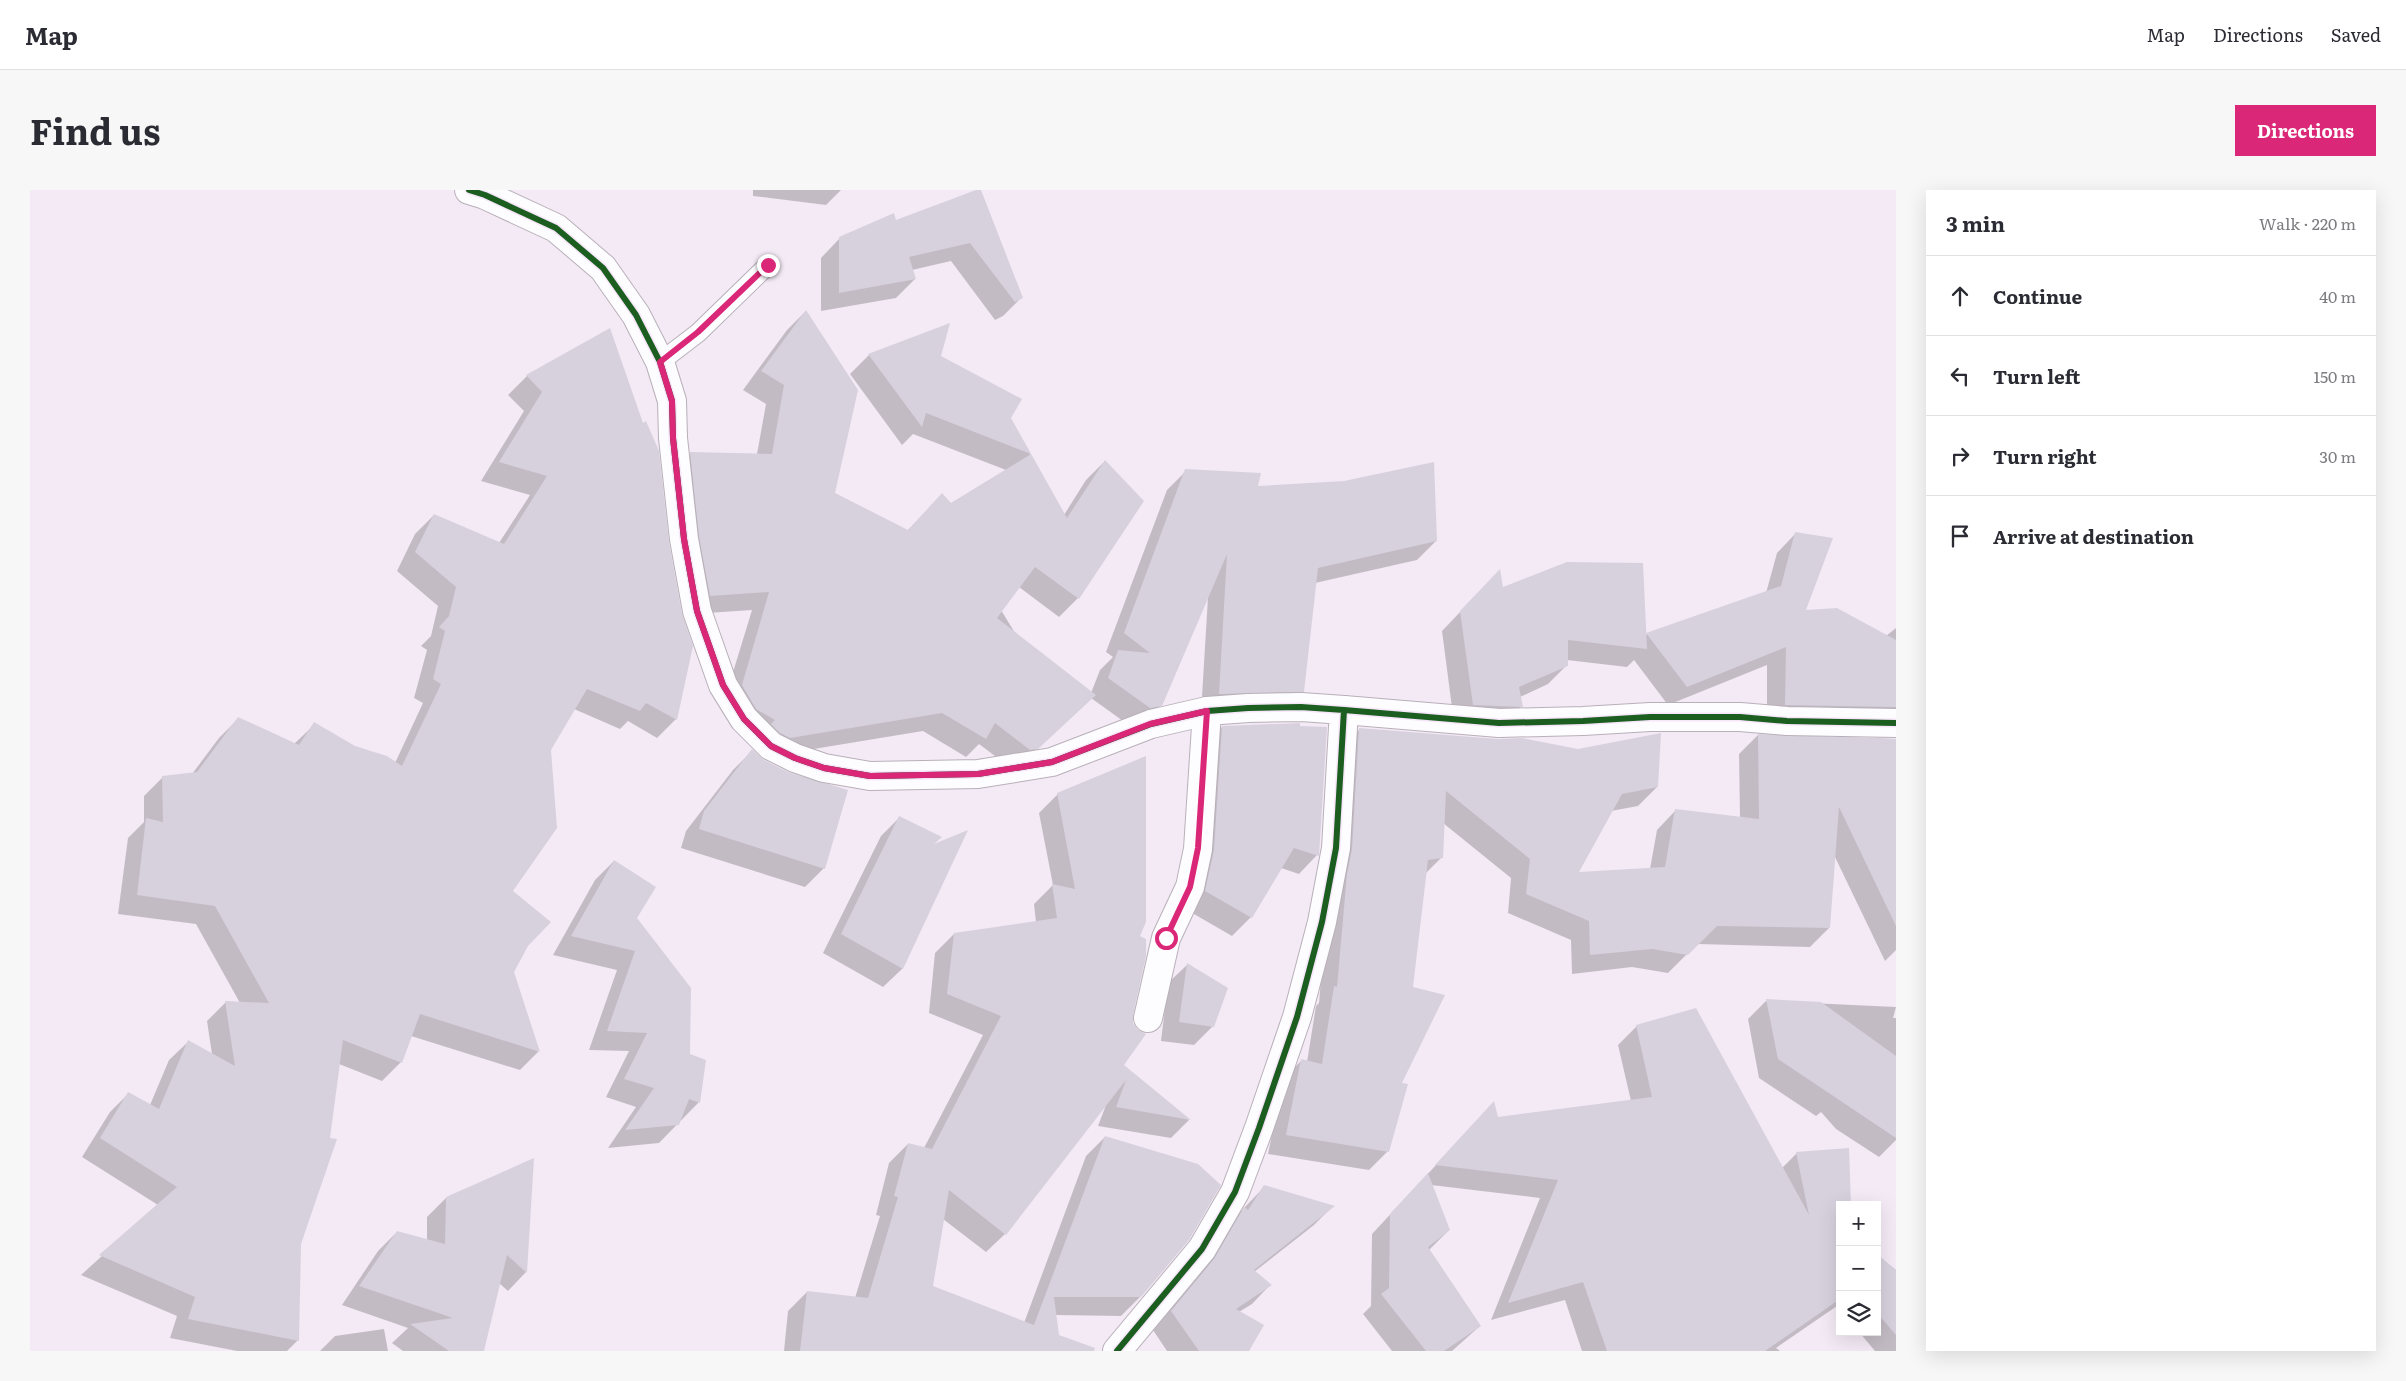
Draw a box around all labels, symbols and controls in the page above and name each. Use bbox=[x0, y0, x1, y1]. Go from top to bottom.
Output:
text: Map bbox=[25, 17, 78, 52]
text: Map bbox=[2147, 21, 2185, 48]
text: Directions bbox=[2213, 21, 2303, 48]
text: Saved bbox=[2331, 21, 2381, 48]
text: Find us bbox=[30, 104, 160, 156]
button: Directions bbox=[2235, 105, 2376, 156]
text: 3 min bbox=[1946, 207, 2005, 238]
text: Walk · 220 m bbox=[2259, 211, 2356, 235]
route end bbox=[757, 254, 780, 277]
icon: ahead bbox=[1946, 282, 1974, 310]
text: Continue bbox=[1993, 282, 2082, 310]
text: 40 m bbox=[2319, 284, 2356, 308]
icon: left bbox=[1946, 362, 1974, 390]
text: Turn left bbox=[1993, 362, 2080, 390]
text: 150 m bbox=[2313, 364, 2356, 388]
icon: right bbox=[1946, 442, 1974, 470]
text: Turn right bbox=[1993, 442, 2097, 470]
text: 30 m bbox=[2319, 444, 2356, 468]
icon: arrive bbox=[1946, 522, 1974, 550]
text: Arrive at destination bbox=[1993, 522, 2194, 550]
route start bbox=[1155, 927, 1178, 950]
map controls bbox=[1836, 1201, 1881, 1336]
button: + bbox=[1836, 1201, 1881, 1246]
button: − bbox=[1836, 1246, 1881, 1291]
button: layers bbox=[1836, 1291, 1881, 1336]

